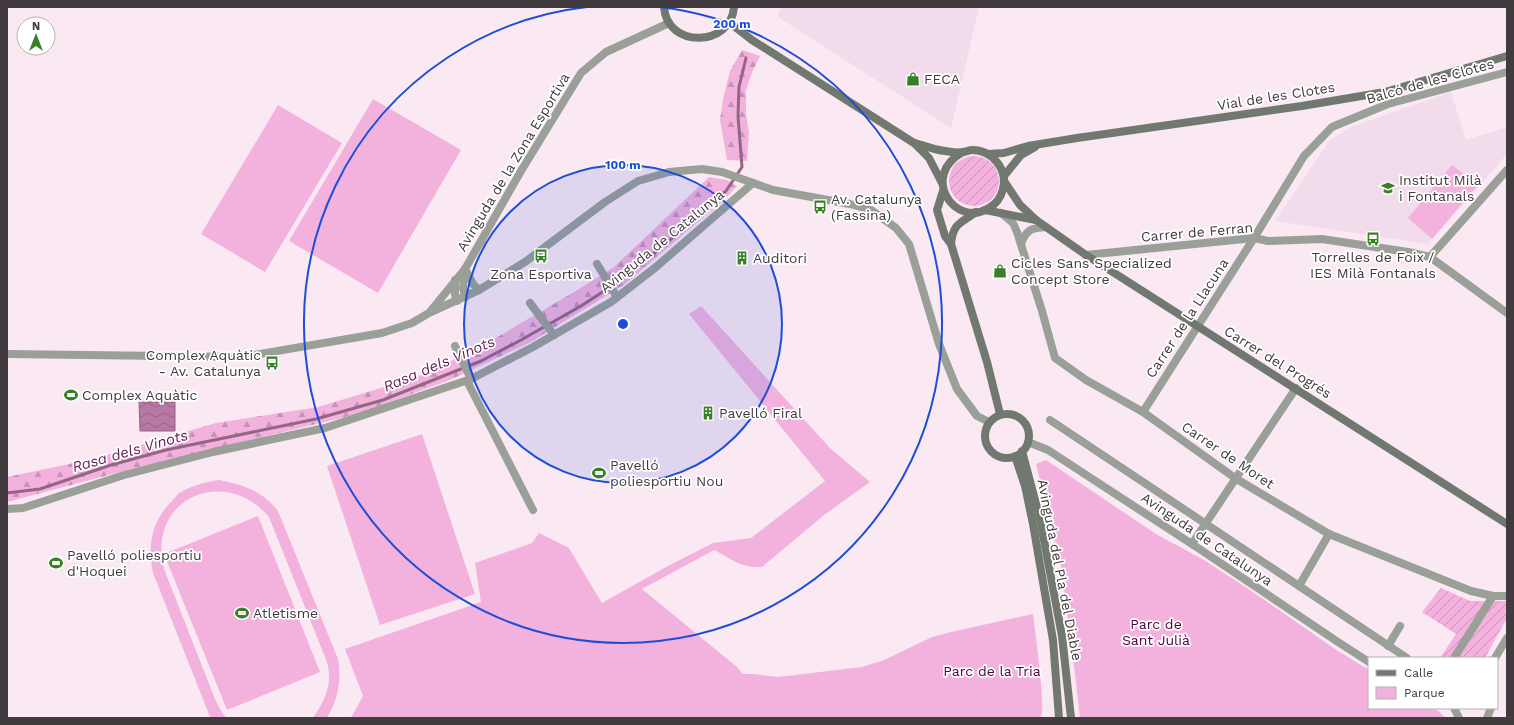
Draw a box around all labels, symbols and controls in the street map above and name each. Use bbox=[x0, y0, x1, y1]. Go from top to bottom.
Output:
north arrow bbox=[16, 16, 56, 56]
text: 200 m bbox=[713, 17, 751, 31]
text: N bbox=[32, 20, 40, 33]
street label: Balcó de les Clotes bbox=[1364, 55, 1496, 107]
street label: Avinguda de la Zona Esportiva bbox=[453, 70, 573, 254]
shop icon: FECA bbox=[905, 71, 921, 87]
place label: FECA bbox=[924, 71, 960, 87]
street label: Vial de les Clotes bbox=[1216, 79, 1336, 113]
text: 100 m bbox=[605, 158, 641, 172]
place label: Institut Milà i Fontanals bbox=[1399, 172, 1482, 204]
school or university icon: Institut Milà i Fontanals bbox=[1380, 180, 1396, 196]
street label: Avinguda de Catalunya bbox=[597, 186, 727, 296]
place label: Av. Catalunya (Fassina) bbox=[831, 191, 922, 223]
bus stop icon: Av. Catalunya (Fassina) bbox=[812, 199, 828, 215]
street label: Carrer de Ferran bbox=[1140, 219, 1254, 245]
bus stop icon: Torrelles de Foix / IES Milà Fontanals bbox=[1365, 231, 1381, 247]
bus stop icon: Zona Esportiva bbox=[533, 248, 549, 264]
place label: Torrelles de Foix / IES Milà Fontanals bbox=[1310, 249, 1436, 281]
building icon: Auditori bbox=[734, 250, 750, 266]
place label: Auditori bbox=[753, 250, 807, 266]
place label: Cicles Sans Specialized Concept Store bbox=[1011, 255, 1172, 287]
street label: Carrer de la Llacuna bbox=[1142, 255, 1232, 381]
shop icon: Cicles Sans Specialized Concept Store bbox=[992, 263, 1008, 279]
place label: Zona Esportiva bbox=[490, 266, 592, 282]
centre of rings bbox=[616, 317, 630, 331]
street label: Carrer del Progrés bbox=[1222, 323, 1334, 401]
water label: Rasa dels Vinots bbox=[380, 332, 498, 396]
place label: Complex Aquàtic - Av. Catalunya bbox=[146, 347, 261, 379]
bus stop icon: Complex Aquàtic - Av. Catalunya bbox=[264, 355, 280, 371]
sports icon: Complex Aquàtic bbox=[63, 387, 79, 403]
place label: Complex Aquàtic bbox=[82, 387, 197, 403]
building icon: Pavelló Firal bbox=[700, 405, 716, 421]
place label: Pavelló Firal bbox=[719, 405, 803, 421]
street label: Carrer de Moret bbox=[1179, 418, 1277, 492]
water label: Rasa dels Vinots bbox=[70, 426, 190, 476]
place label: Pavelló poliesportiu Nou bbox=[610, 457, 723, 489]
sports icon: Pavelló poliesportiu Nou bbox=[591, 465, 607, 481]
street label: Avinguda del Pla del Diable bbox=[1035, 478, 1085, 662]
street label: Avinguda de Catalunya bbox=[1138, 489, 1276, 589]
place label: Pavelló poliesportiu d'Hoquei bbox=[67, 547, 202, 579]
sports icon: Pavelló poliesportiu d'Hoquei bbox=[48, 555, 64, 571]
sports icon: Atletisme bbox=[234, 605, 250, 621]
place label: Atletisme bbox=[253, 605, 318, 621]
park label: Parc de Sant Julià bbox=[1122, 616, 1190, 648]
legend bbox=[1368, 657, 1498, 709]
park label: Parc de la Tria bbox=[943, 663, 1041, 679]
text: Calle bbox=[1404, 666, 1433, 680]
text: Parque bbox=[1404, 686, 1445, 700]

